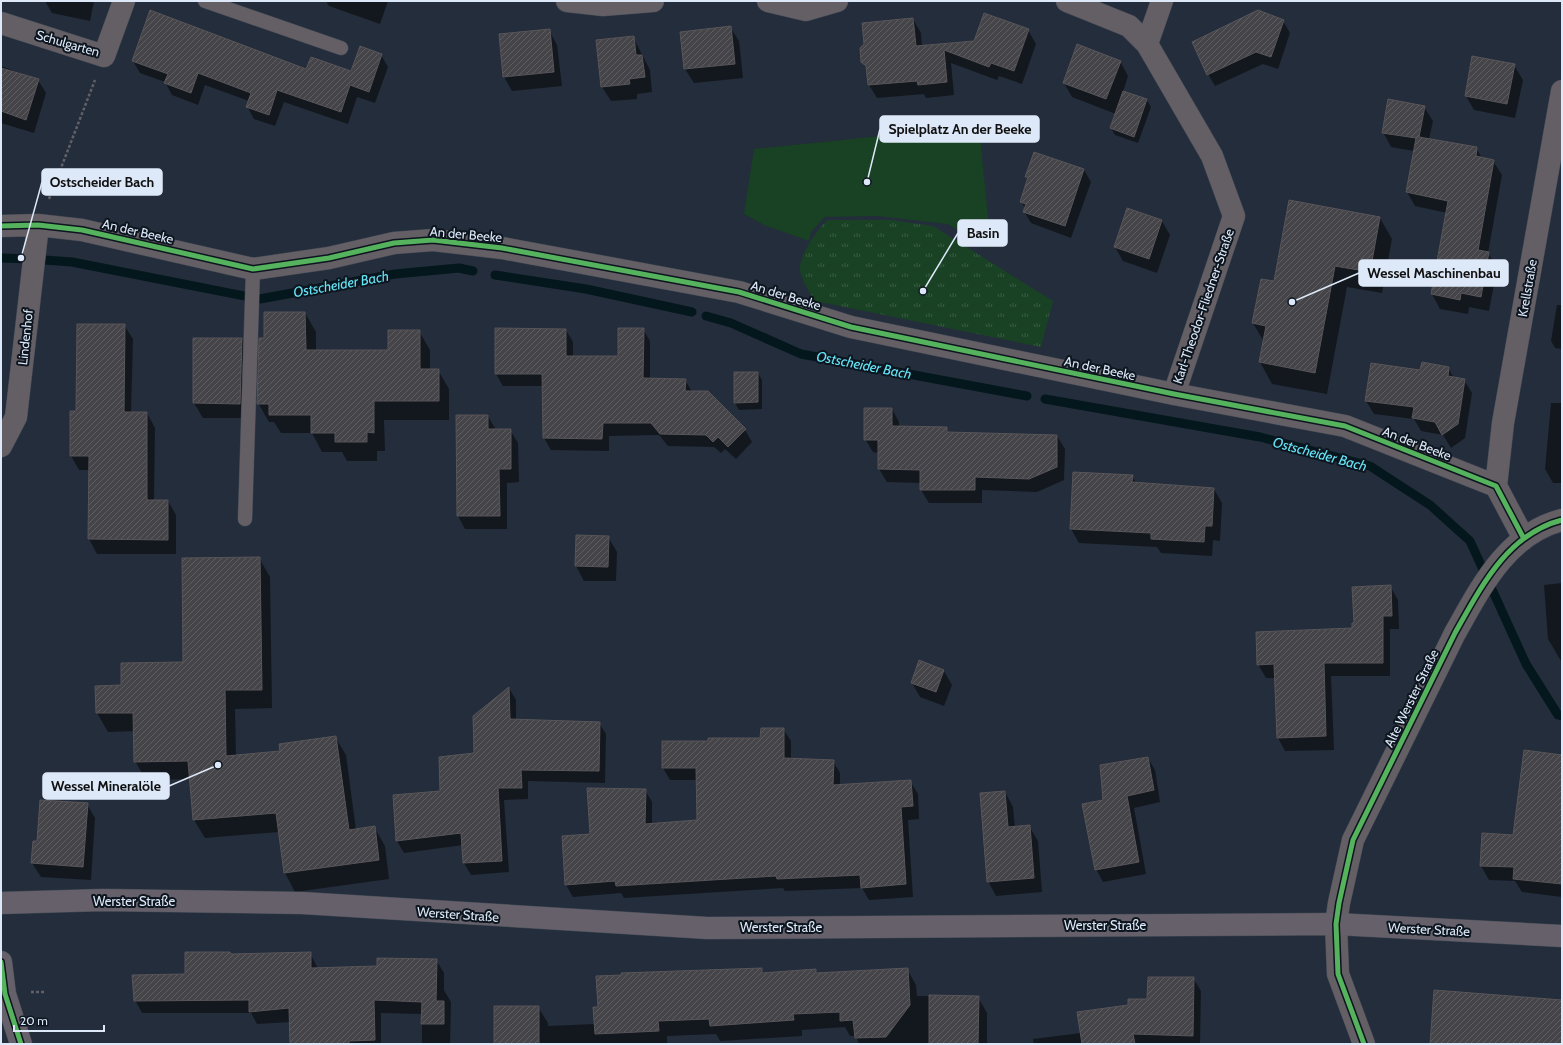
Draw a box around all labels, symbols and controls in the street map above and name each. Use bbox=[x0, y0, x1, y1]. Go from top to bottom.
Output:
street label: Schulgarten bbox=[34, 26, 102, 60]
callout: Spielplatz An der Beeke bbox=[880, 116, 1039, 142]
text: Spielplatz An der Beeke bbox=[889, 120, 1031, 138]
callout: Ostscheider Bach bbox=[42, 169, 162, 195]
text: Ostscheider Bach bbox=[50, 173, 154, 191]
street label: An der Beeke bbox=[101, 215, 175, 247]
callout: Basin bbox=[958, 220, 1007, 246]
street label: An der Beeke bbox=[429, 223, 503, 245]
text: Basin bbox=[967, 224, 999, 242]
street label: Karl-Theodor-Fliedner-Straße bbox=[1169, 226, 1237, 386]
street label: Krellstraße bbox=[1514, 258, 1540, 318]
callout: Wessel Maschinenbau bbox=[1359, 260, 1508, 286]
text: Wessel Maschinenbau bbox=[1367, 264, 1501, 282]
water label: Ostscheider Bach bbox=[292, 267, 390, 301]
street label: An der Beeke bbox=[749, 277, 823, 313]
street label: Lindenhof bbox=[14, 308, 36, 366]
water label: Ostscheider Bach bbox=[815, 347, 913, 383]
street label: An der Beeke bbox=[1063, 353, 1137, 383]
street label: An der Beeke bbox=[1380, 423, 1454, 464]
water label: Ostscheider Bach bbox=[1271, 433, 1369, 475]
street label: Alte Werster Straße bbox=[1380, 646, 1442, 750]
callout: Wessel Mineralöle bbox=[43, 773, 169, 799]
text: Wessel Mineralöle bbox=[51, 777, 161, 795]
street label: Werster Straße bbox=[93, 893, 175, 909]
street label: Werster Straße bbox=[416, 903, 500, 925]
street label: Werster Straße bbox=[1064, 917, 1146, 933]
street label: Werster Straße bbox=[740, 919, 822, 935]
street label: Werster Straße bbox=[1388, 919, 1471, 939]
scale bar bbox=[14, 1007, 104, 1033]
text: 20 m bbox=[20, 1013, 48, 1028]

